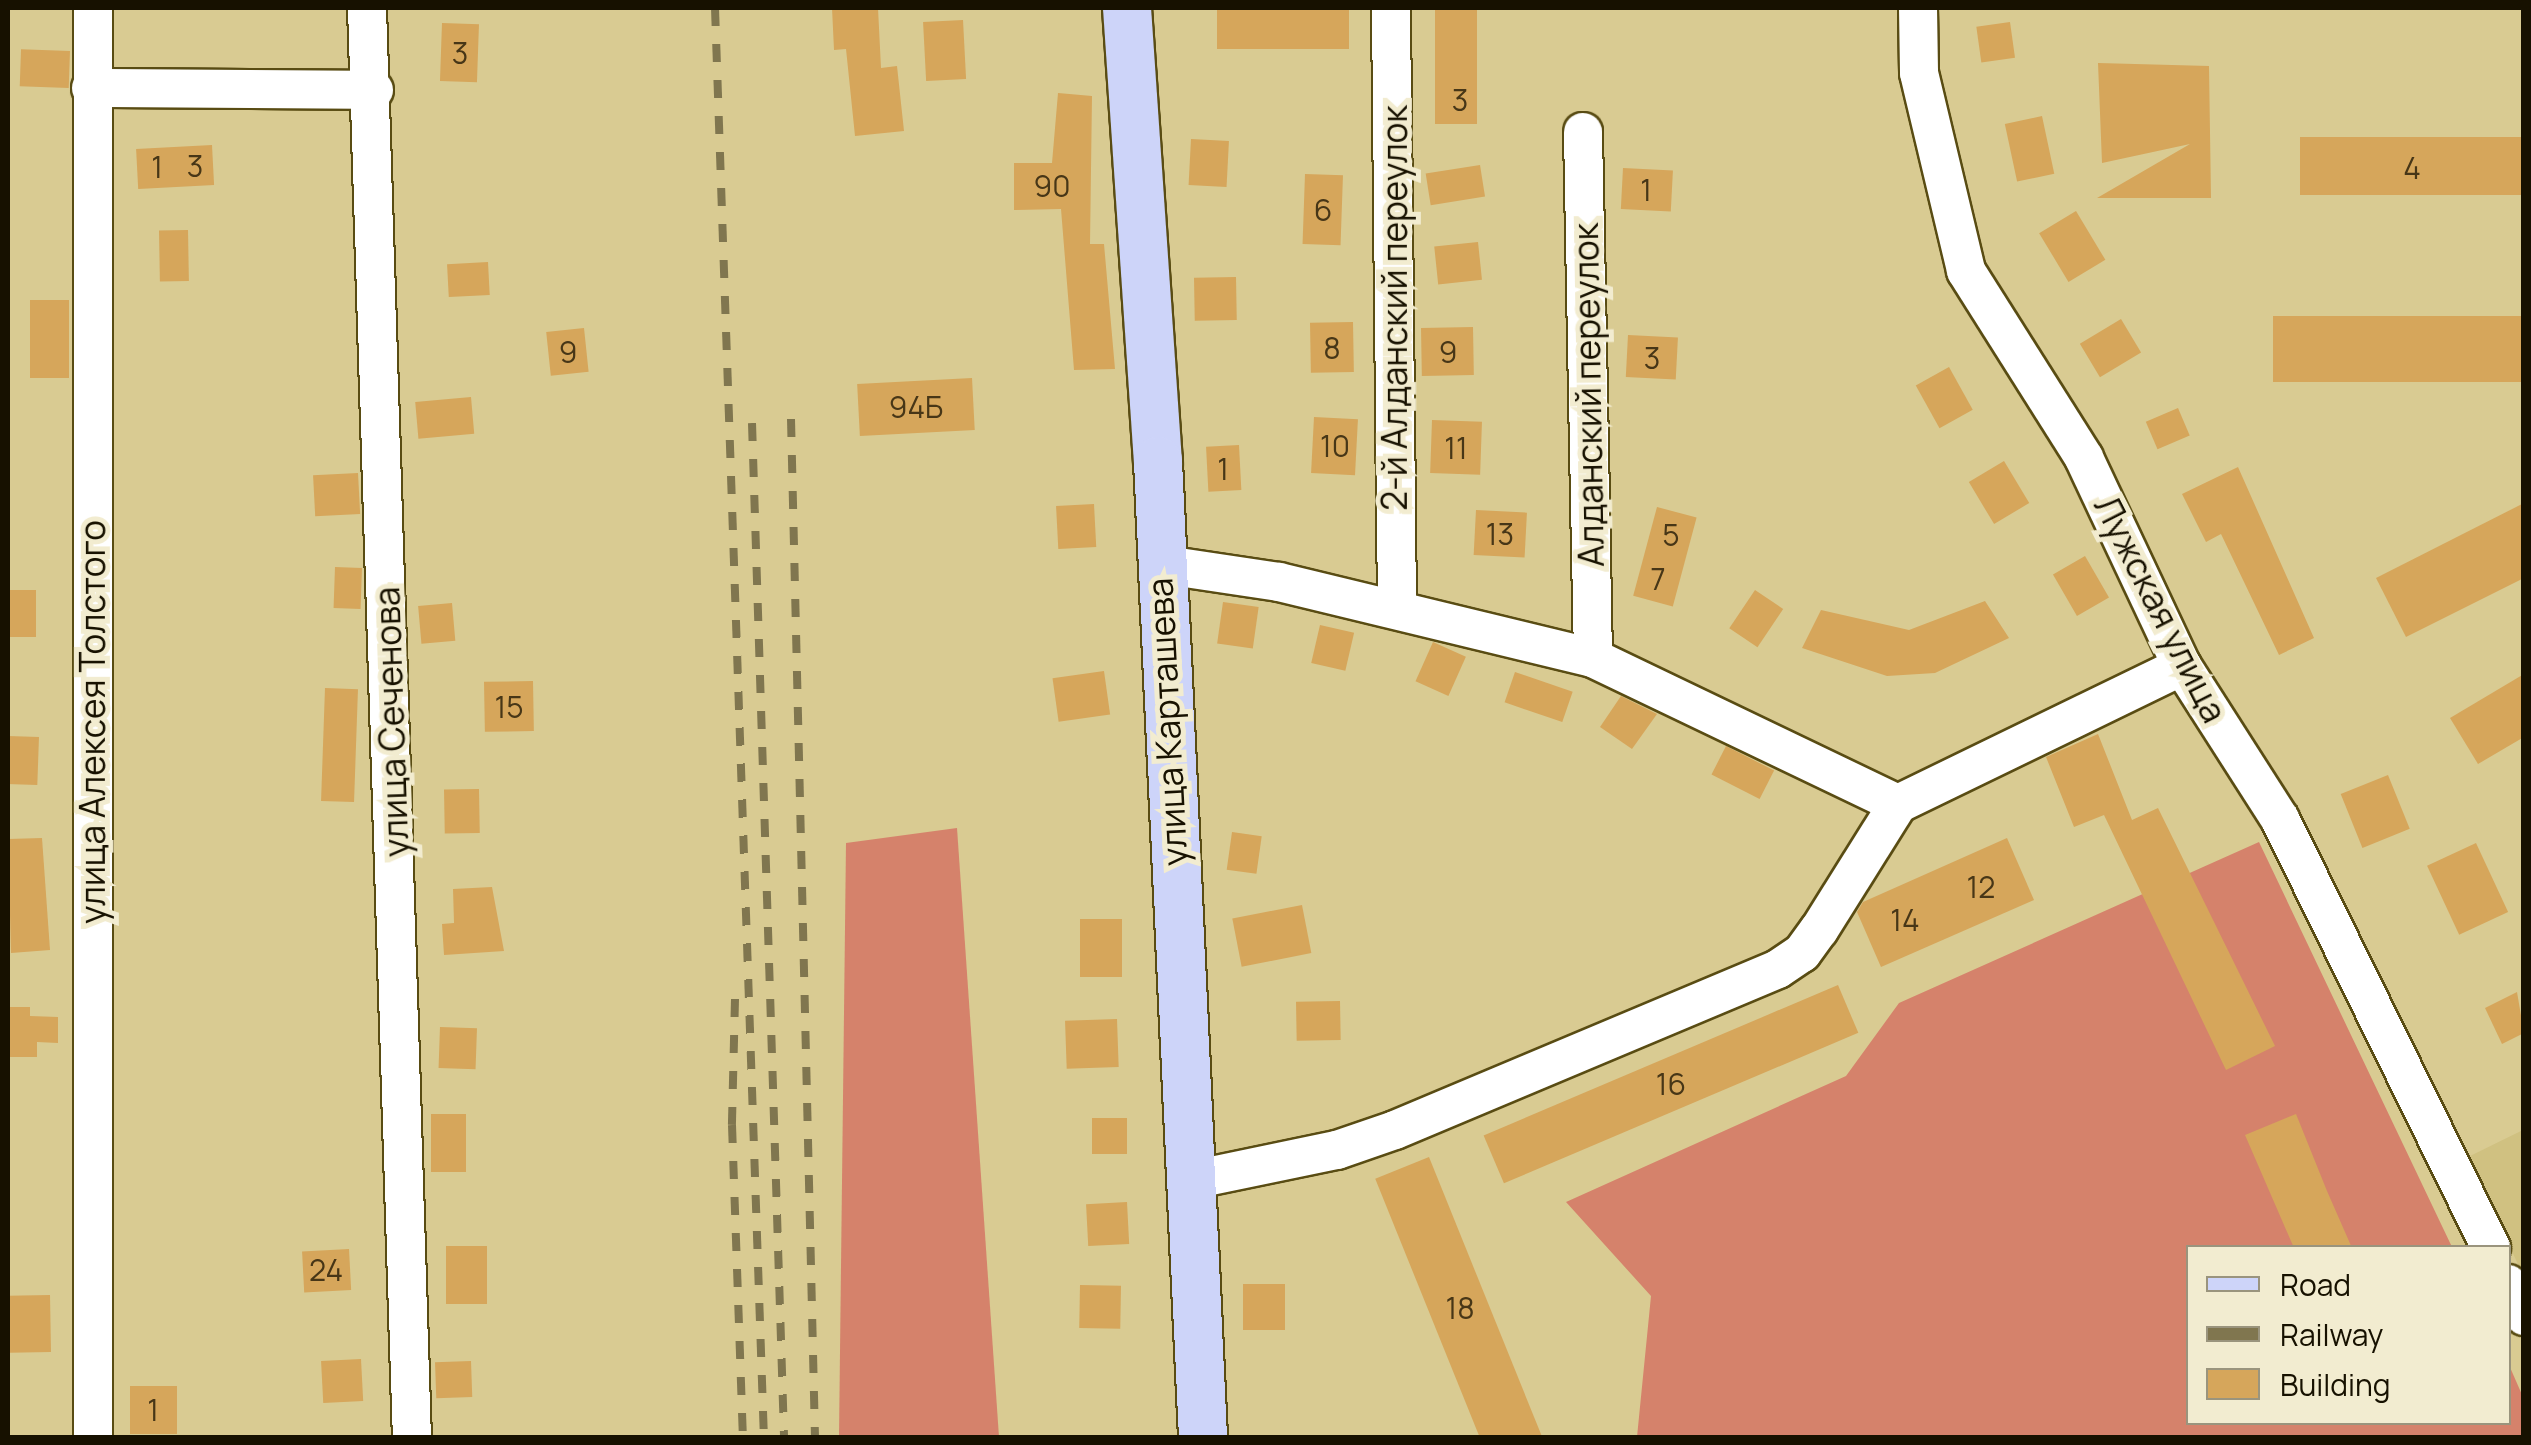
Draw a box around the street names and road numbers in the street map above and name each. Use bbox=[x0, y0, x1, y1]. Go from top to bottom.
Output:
street label: 2-й Алданский переулок bbox=[1373, 105, 1415, 511]
street label: Алданский переулок bbox=[1564, 223, 1612, 567]
street label: Лужская улица bbox=[2086, 489, 2236, 729]
street label: улица Алексея Толстого bbox=[71, 520, 113, 924]
street label: улица Карташева bbox=[1138, 577, 1196, 867]
street label: улица Сеченова bbox=[365, 586, 417, 858]

